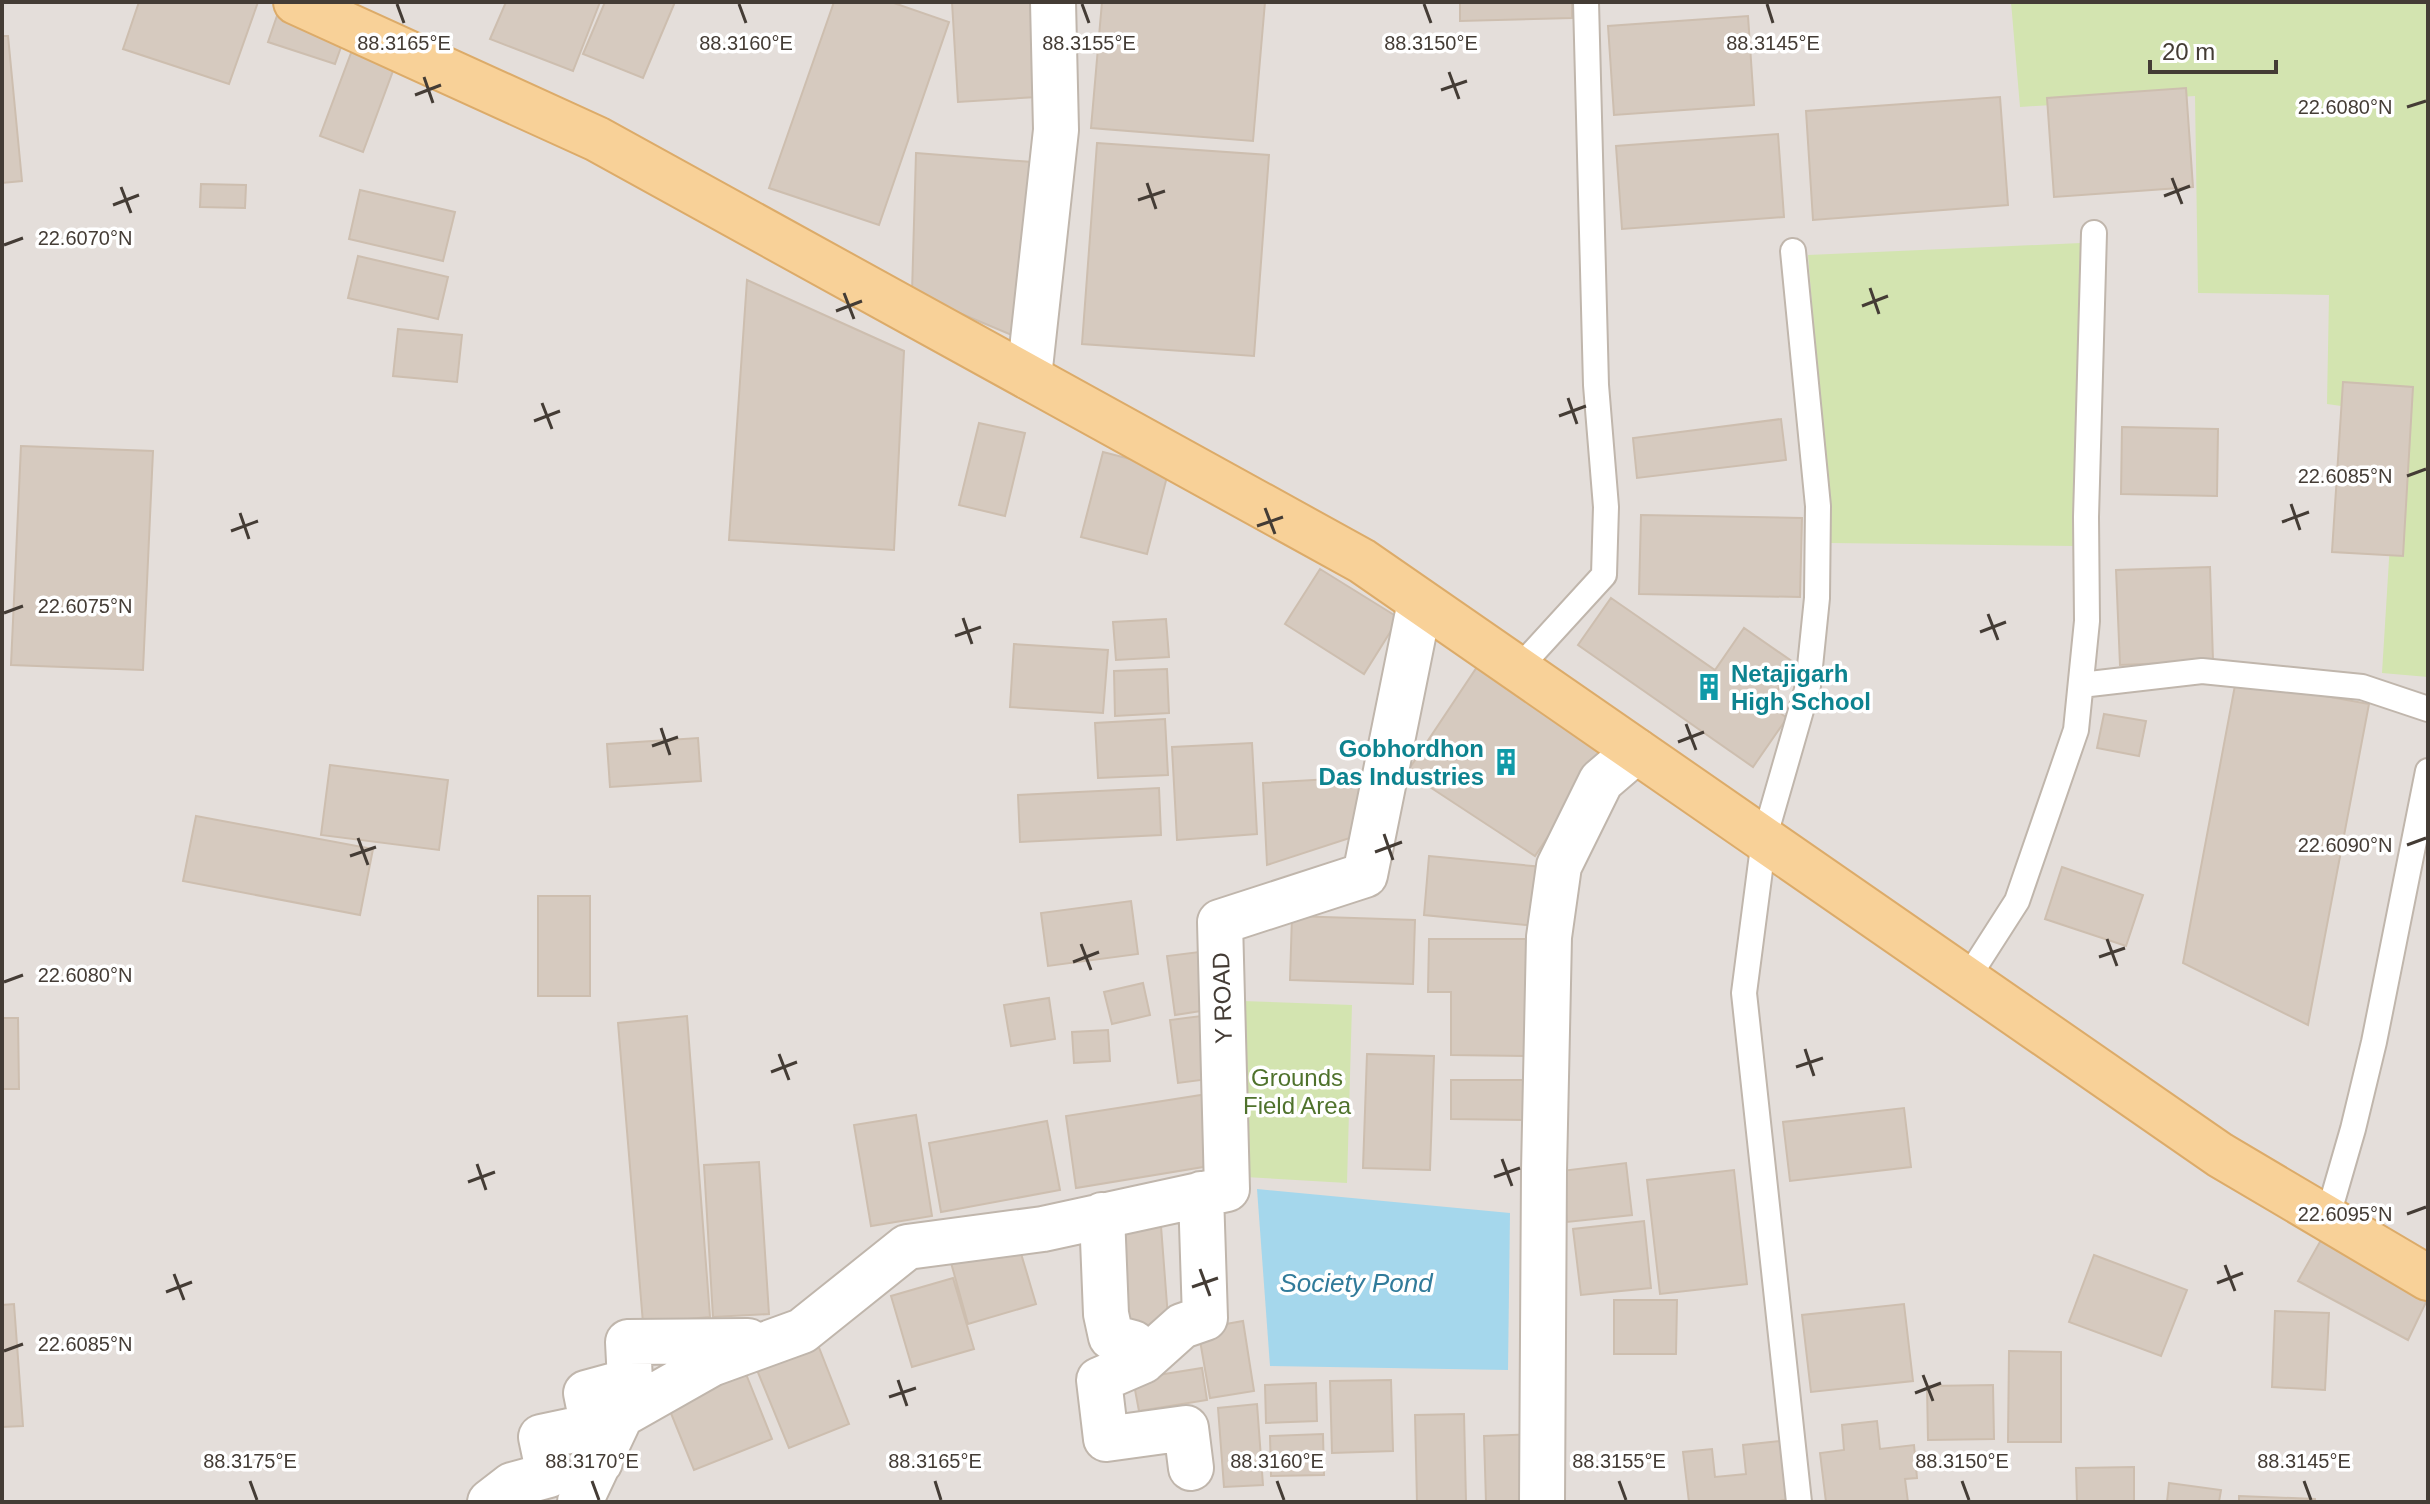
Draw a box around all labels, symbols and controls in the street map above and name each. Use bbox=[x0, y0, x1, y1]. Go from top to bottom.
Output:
scale bar bbox=[2150, 24, 2276, 74]
text: 88.3165°E bbox=[357, 32, 451, 54]
text: 88.3160°E bbox=[699, 32, 793, 54]
text: 88.3155°E bbox=[1042, 32, 1136, 54]
text: 88.3150°E bbox=[1384, 32, 1478, 54]
text: 88.3145°E bbox=[1726, 32, 1820, 54]
text: 20 m bbox=[2162, 38, 2215, 65]
text: 22.6080°N bbox=[2298, 96, 2392, 118]
text: 22.6070°N bbox=[38, 227, 132, 249]
text: 22.6085°N bbox=[2298, 465, 2392, 487]
text: 22.6075°N bbox=[38, 595, 132, 617]
place label: Netajigarh High School bbox=[1731, 660, 1871, 715]
building icon: Netajigarh High School bbox=[1694, 672, 1724, 702]
place label: Gobhordhon Das Industries bbox=[1319, 735, 1484, 790]
building icon: Gobhordhon Das Industries bbox=[1491, 747, 1521, 777]
text: 22.6090°N bbox=[2298, 834, 2392, 856]
street label: Y ROAD bbox=[1207, 952, 1237, 1044]
text: 22.6080°N bbox=[38, 964, 132, 986]
park label: Grounds Field Area bbox=[1243, 1064, 1352, 1119]
text: 22.6095°N bbox=[2298, 1203, 2392, 1225]
water label: Society Pond bbox=[1279, 1268, 1434, 1298]
text: 22.6085°N bbox=[38, 1333, 132, 1355]
text: 88.3175°E bbox=[203, 1450, 297, 1472]
text: 88.3170°E bbox=[545, 1450, 639, 1472]
text: 88.3165°E bbox=[888, 1450, 982, 1472]
text: 88.3160°E bbox=[1230, 1450, 1324, 1472]
text: 88.3155°E bbox=[1572, 1450, 1666, 1472]
text: 88.3150°E bbox=[1915, 1450, 2009, 1472]
text: 88.3145°E bbox=[2257, 1450, 2351, 1472]

